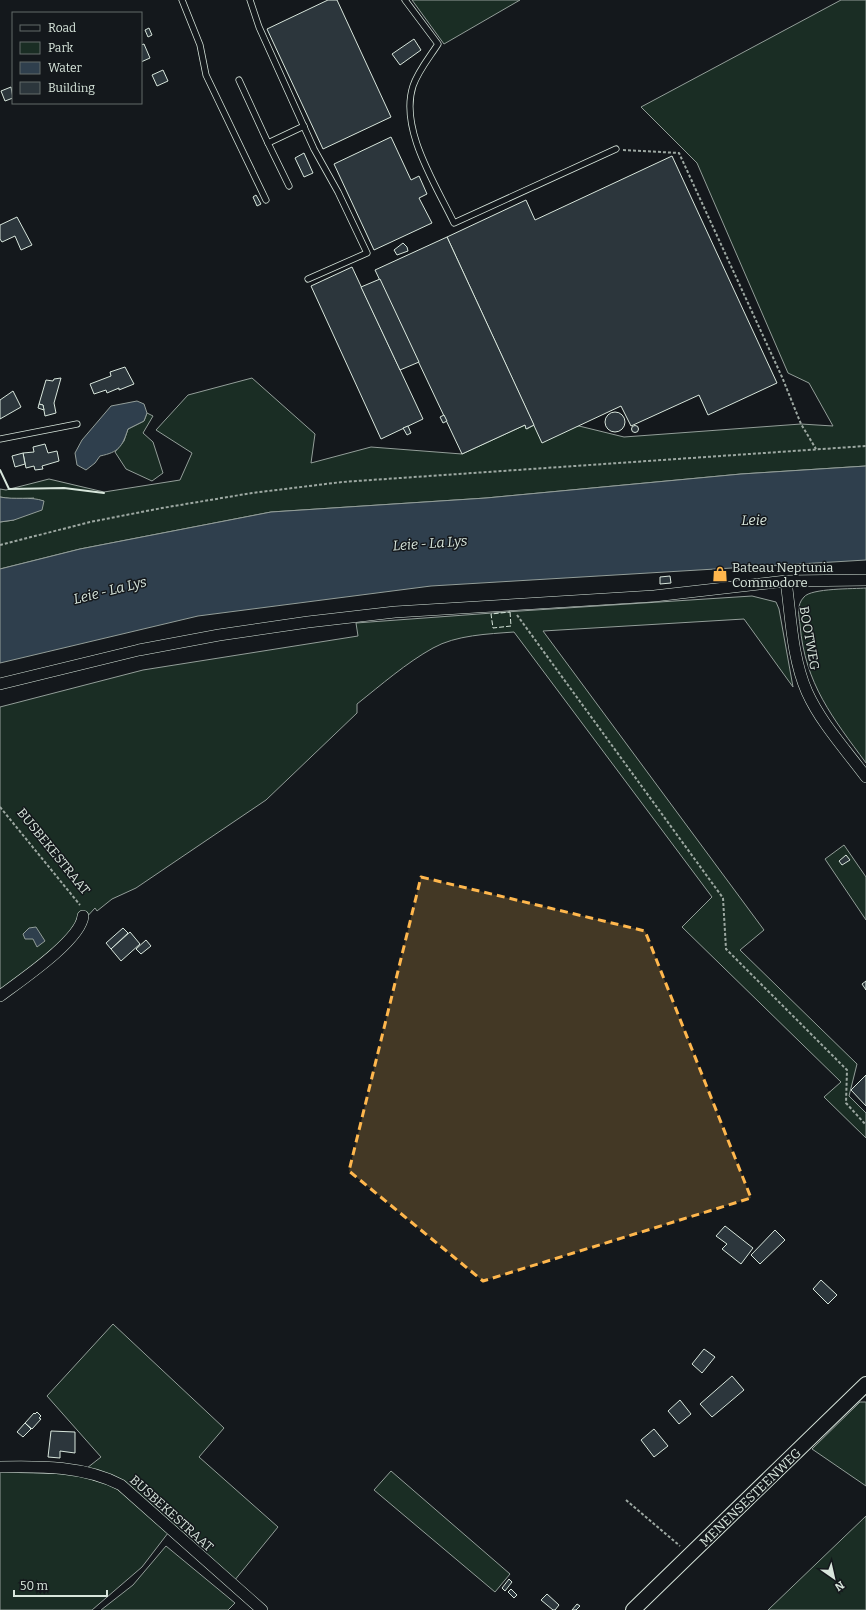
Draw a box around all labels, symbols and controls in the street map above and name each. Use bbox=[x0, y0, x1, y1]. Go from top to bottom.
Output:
legend bbox=[12, 12, 142, 104]
text: Road bbox=[48, 21, 76, 35]
text: Park bbox=[48, 41, 74, 55]
text: Water bbox=[48, 61, 83, 75]
text: Building bbox=[48, 81, 95, 95]
water label: Leie bbox=[741, 512, 767, 529]
water label: Leie - La Lys bbox=[392, 532, 468, 555]
place label: Bateau Neptunia Commodore bbox=[732, 560, 833, 590]
shop icon: Bateau Neptunia Commodore bbox=[711, 565, 729, 583]
water label: Leie - La Lys bbox=[72, 573, 149, 608]
street label: BOOTWEG bbox=[796, 605, 823, 672]
street label: BUSBEKESTRAAT bbox=[14, 805, 93, 898]
street label: MENENSESTEENWEG bbox=[697, 1445, 804, 1550]
street label: BUSBEKESTRAAT bbox=[127, 1472, 217, 1555]
north arrow bbox=[814, 1558, 854, 1598]
scale bar bbox=[14, 1572, 107, 1598]
text: N bbox=[832, 1578, 846, 1594]
text: 50 m bbox=[20, 1579, 49, 1593]

